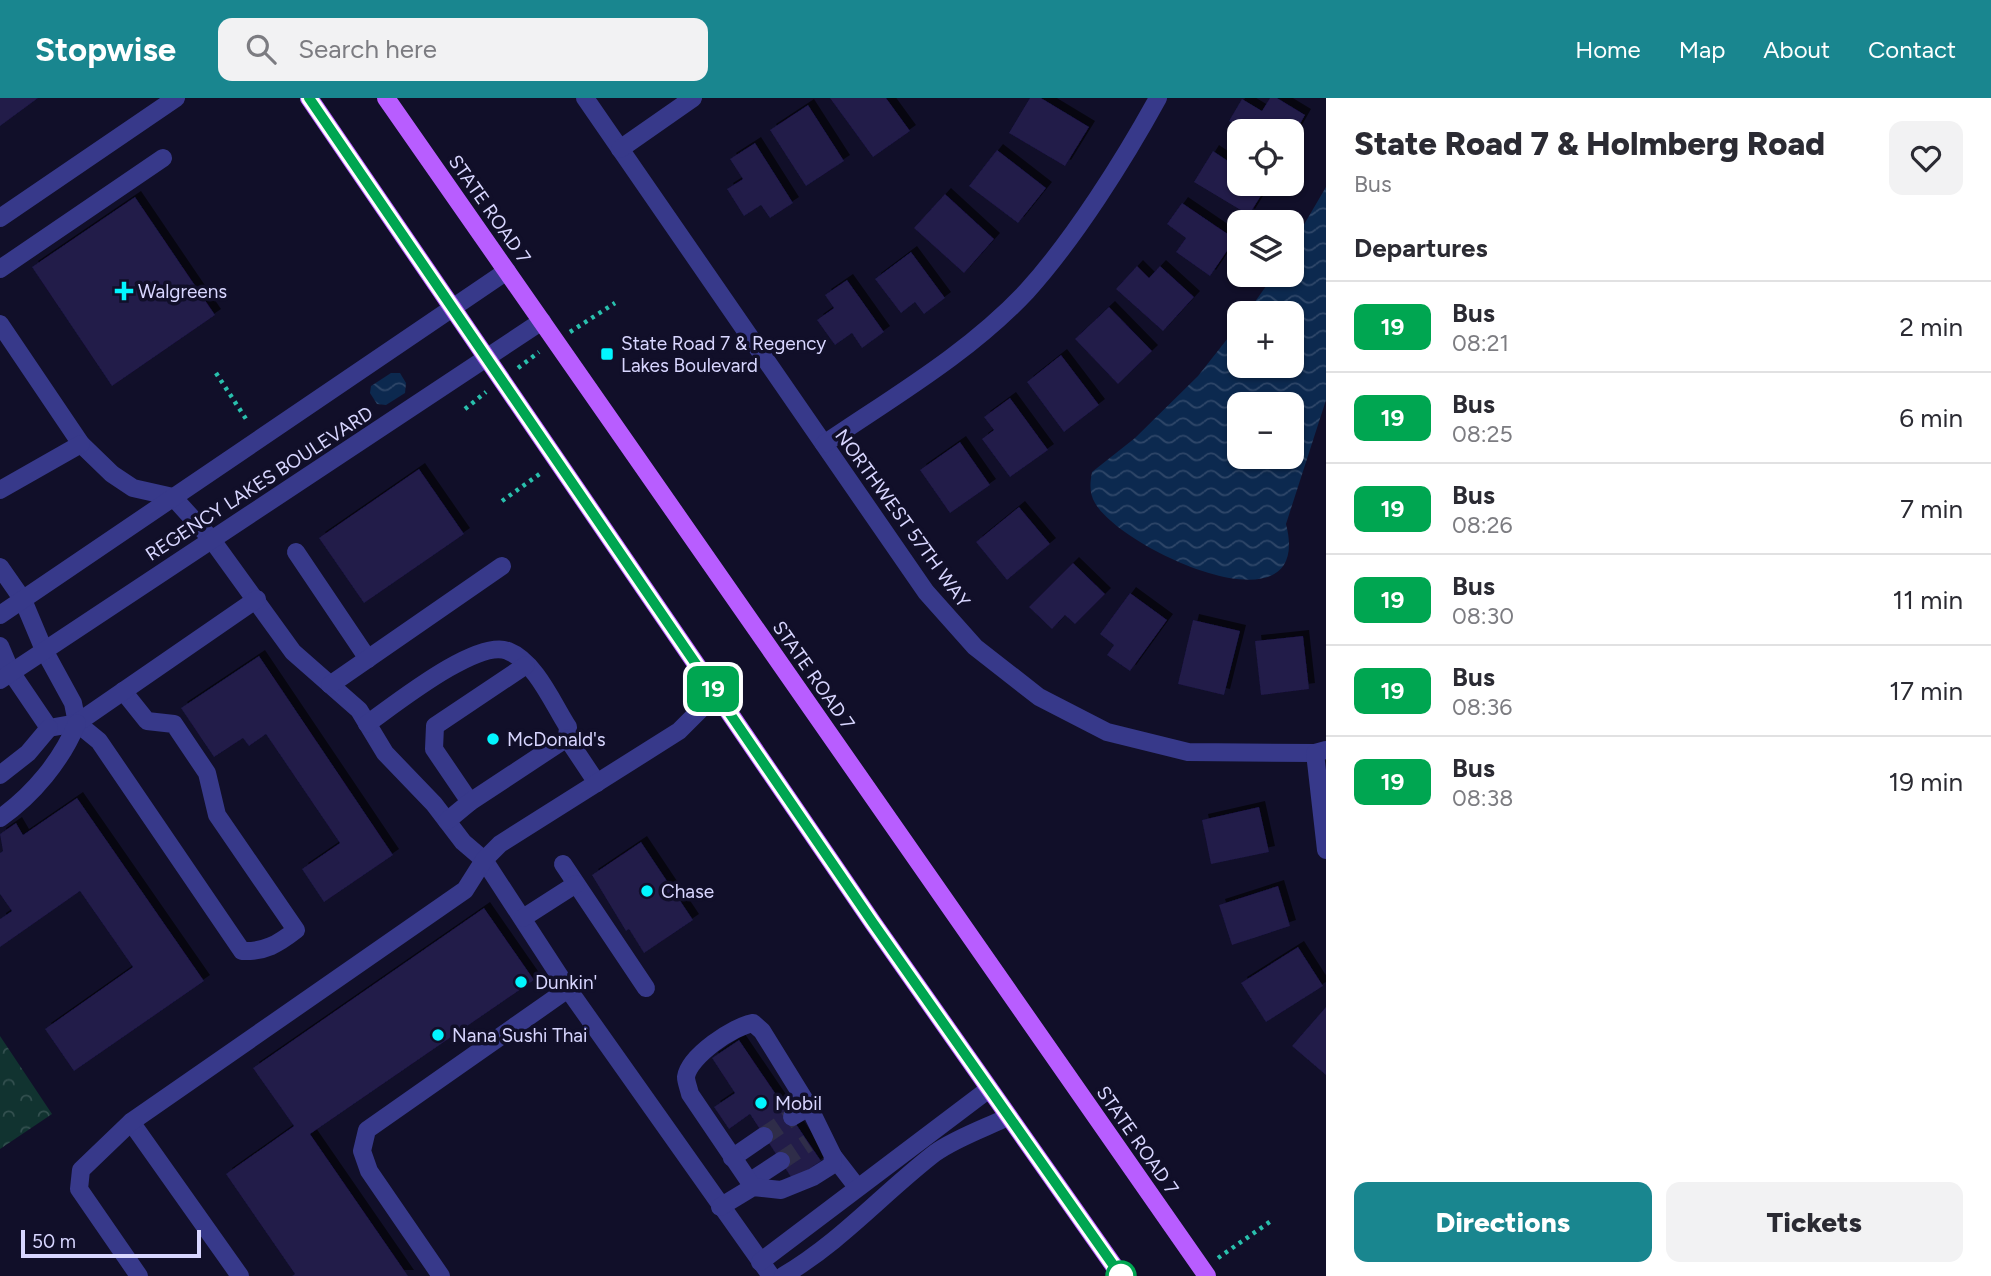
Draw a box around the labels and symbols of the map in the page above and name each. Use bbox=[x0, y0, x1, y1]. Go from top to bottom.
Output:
street label: STATE ROAD 7 bbox=[444, 151, 536, 268]
place label: Walgreens bbox=[138, 280, 227, 303]
marker: Walgreens bbox=[116, 283, 132, 299]
place label: State Road 7 & Regency Lakes Boulevard bbox=[621, 332, 826, 377]
marker: State Road 7 & Regency Lakes Boulevard bbox=[599, 346, 615, 362]
street label: REGENCY LAKES BOULEVARD bbox=[141, 401, 377, 566]
street label: NORTHWEST 57TH WAY bbox=[830, 425, 975, 612]
street label: STATE ROAD 7 bbox=[768, 617, 860, 734]
line badge: 19 bbox=[682, 666, 744, 712]
place label: McDonald's bbox=[507, 728, 606, 751]
marker: McDonald's bbox=[485, 731, 501, 747]
place label: Chase bbox=[661, 880, 714, 903]
marker: Chase bbox=[639, 883, 655, 899]
place label: Dunkin' bbox=[535, 971, 597, 994]
marker: Dunkin' bbox=[513, 974, 529, 990]
place label: Nana Sushi Thai bbox=[452, 1024, 587, 1047]
marker: Nana Sushi Thai bbox=[430, 1027, 446, 1043]
street label: STATE ROAD 7 bbox=[1092, 1082, 1184, 1199]
place label: Mobil bbox=[775, 1092, 822, 1115]
marker: Mobil bbox=[753, 1095, 769, 1111]
scale bar bbox=[21, 1227, 201, 1259]
unlabelled marker bbox=[1106, 1261, 1136, 1276]

